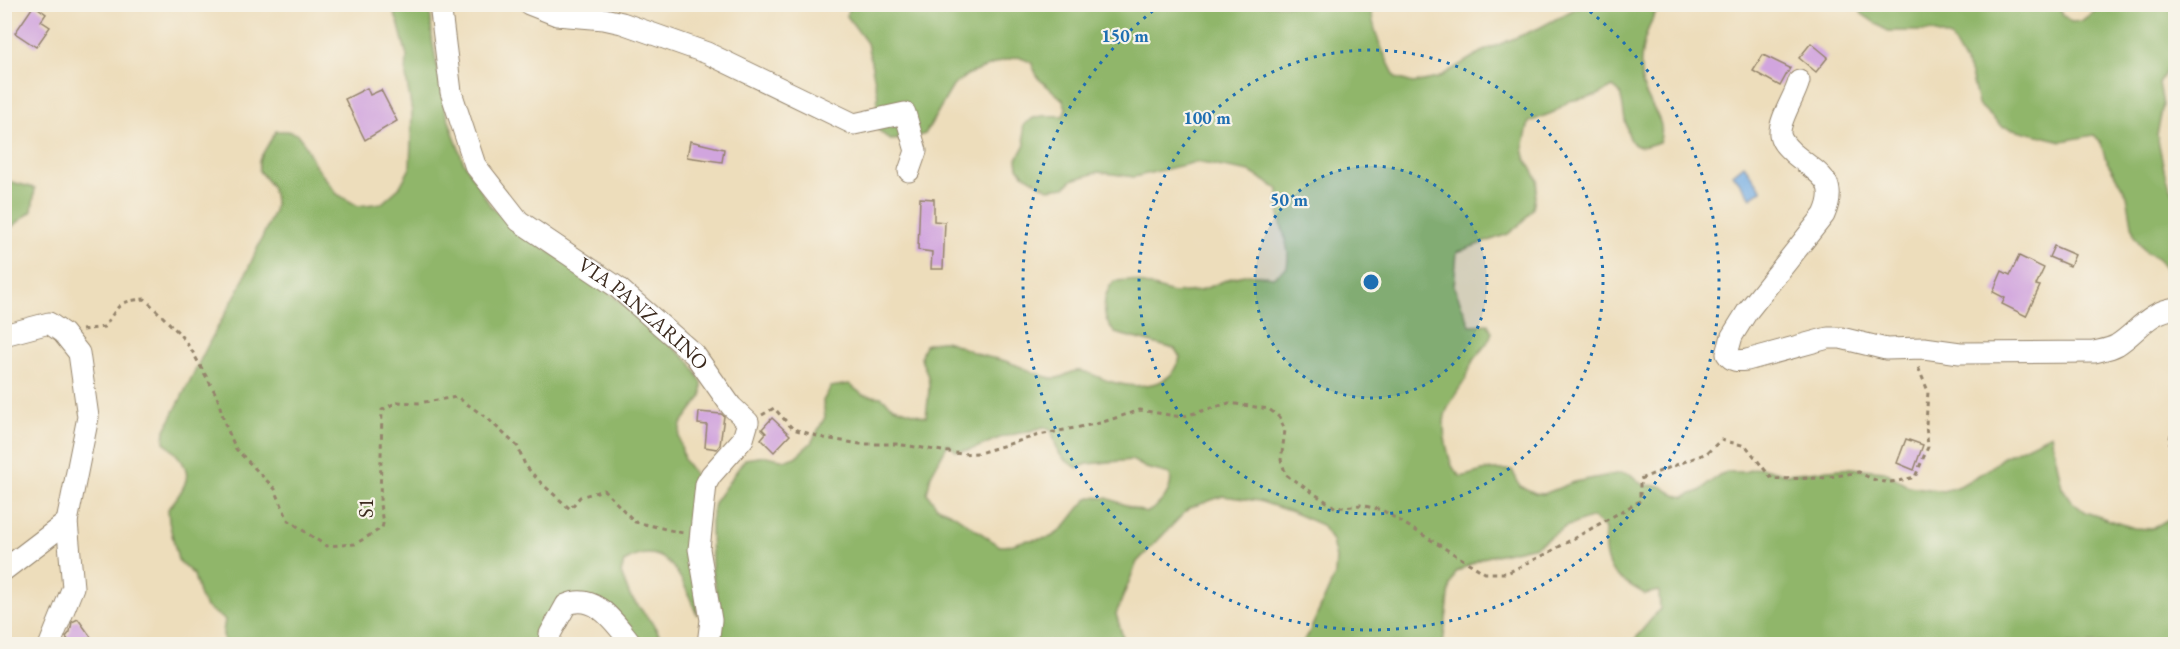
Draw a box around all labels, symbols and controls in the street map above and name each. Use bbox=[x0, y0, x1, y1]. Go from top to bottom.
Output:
text: 150 m bbox=[1101, 24, 1149, 47]
text: 100 m bbox=[1183, 106, 1231, 129]
text: 50 m bbox=[1270, 188, 1308, 211]
street label: VIA PANZARINO bbox=[573, 251, 715, 375]
centre of rings bbox=[1361, 272, 1381, 292]
street label: S1 bbox=[352, 498, 379, 518]

